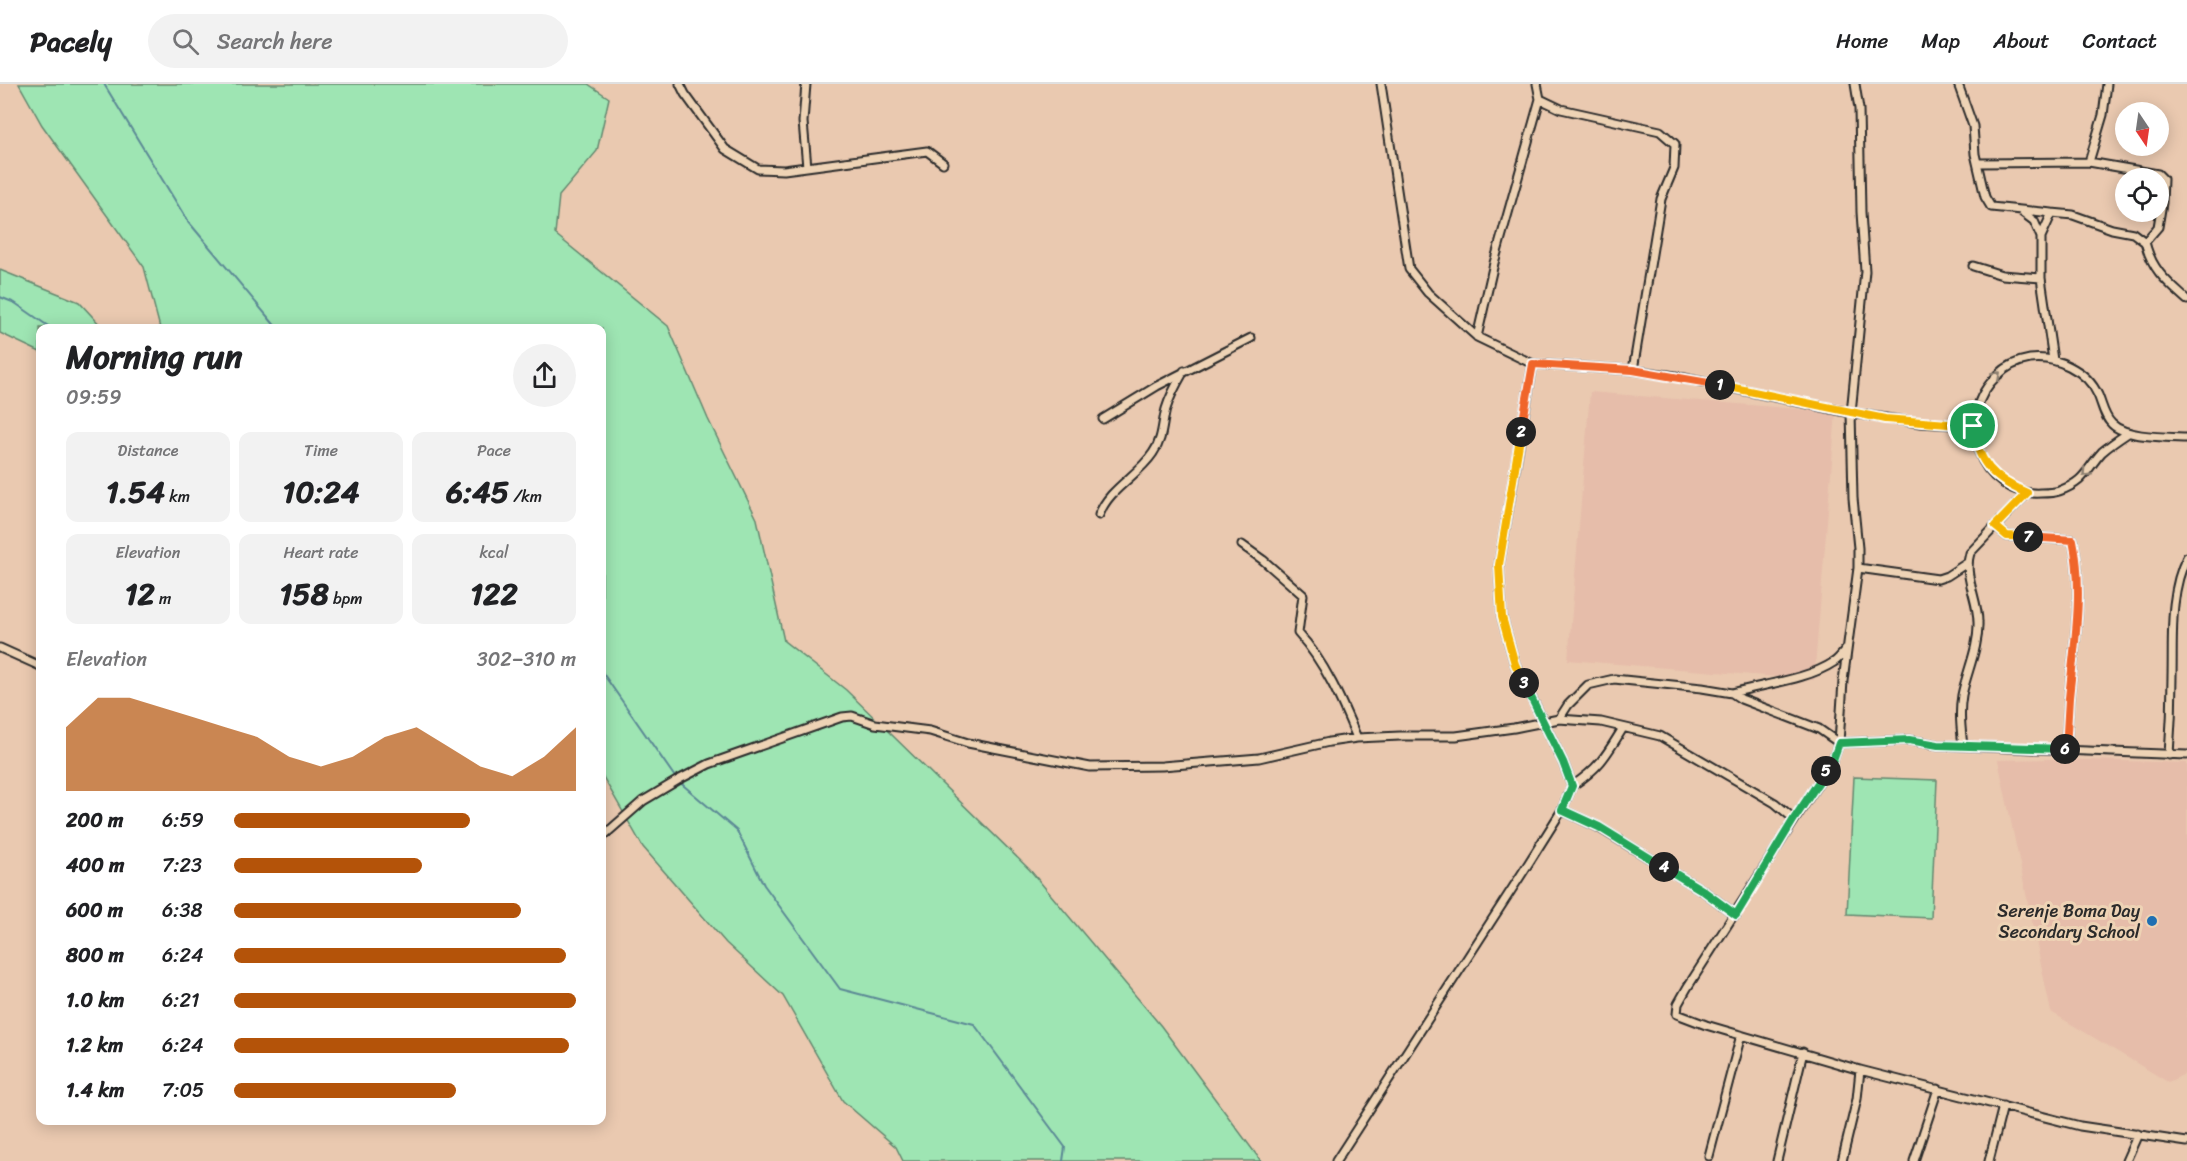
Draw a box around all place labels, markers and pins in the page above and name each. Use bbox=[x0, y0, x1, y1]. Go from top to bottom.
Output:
pin: 1 bbox=[1705, 370, 1735, 400]
pin bbox=[1947, 400, 1998, 451]
pin: 2 bbox=[1506, 417, 1536, 447]
pin: 7 bbox=[2013, 522, 2043, 552]
pin: 3 bbox=[1509, 668, 1539, 698]
pin: 6 bbox=[2050, 734, 2080, 764]
pin: 5 bbox=[1811, 756, 1841, 786]
pin: 4 bbox=[1649, 852, 1679, 882]
place label: Serenje Boma Day Secondary School bbox=[1997, 895, 2141, 948]
marker: Serenje Boma Day Secondary School bbox=[2145, 914, 2159, 928]

